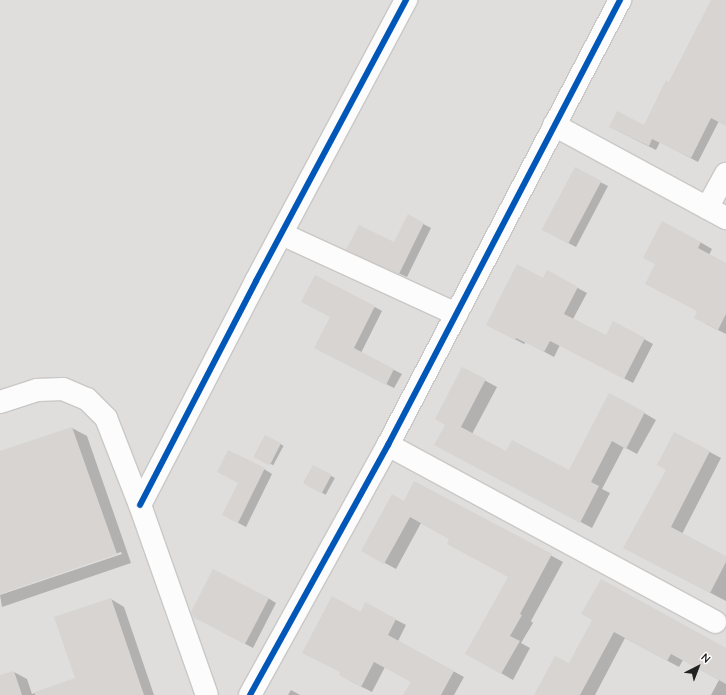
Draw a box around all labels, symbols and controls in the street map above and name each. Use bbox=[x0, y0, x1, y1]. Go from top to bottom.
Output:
north arrow bbox=[678, 647, 718, 687]
text: N bbox=[698, 650, 714, 666]

